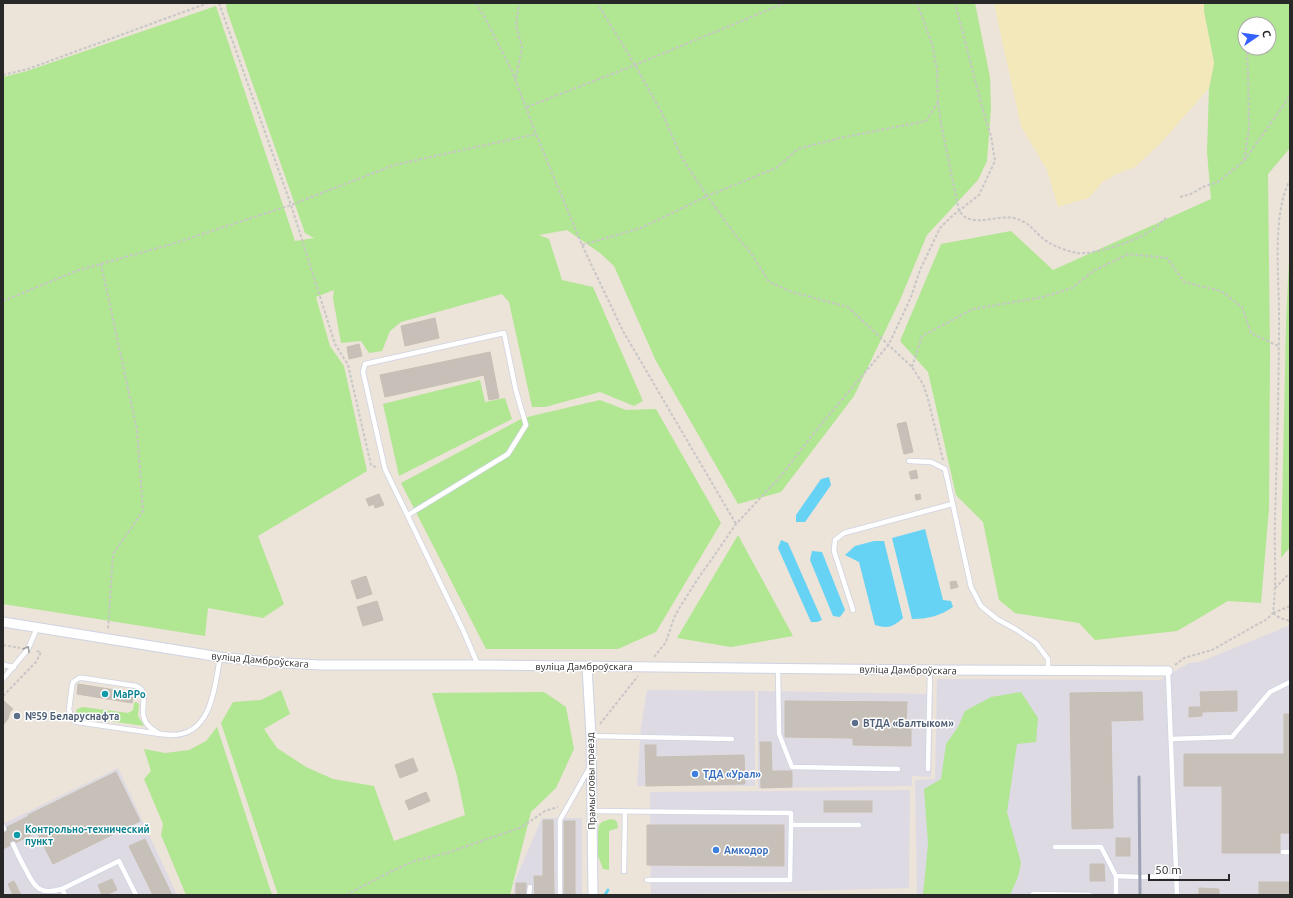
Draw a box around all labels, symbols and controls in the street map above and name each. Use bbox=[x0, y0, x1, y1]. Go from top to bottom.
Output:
north arrow bbox=[1237, 16, 1277, 56]
text: С bbox=[1260, 29, 1273, 39]
one-way arrow bbox=[23, 646, 30, 653]
street label: вуліца Дамброўскага bbox=[211, 650, 309, 670]
street label: вуліца Дамброўскага bbox=[535, 661, 633, 672]
street label: вуліца Дамброўскага bbox=[859, 664, 957, 676]
marker: МаРРо bbox=[100, 689, 110, 699]
place label: МаРРо bbox=[113, 689, 146, 700]
marker: №59 Беларуснафта bbox=[12, 711, 22, 721]
place label: №59 Беларуснафта bbox=[25, 711, 119, 722]
marker: ВТДА «Балтыком» bbox=[850, 718, 860, 728]
place label: ВТДА «Балтыком» bbox=[863, 718, 954, 729]
street label: Прамысловы праезд bbox=[585, 732, 597, 830]
marker: ТДА «Урал» bbox=[690, 769, 700, 779]
place label: ТДА «Урал» bbox=[703, 769, 761, 780]
place label: Контрольно-технический пункт bbox=[25, 824, 150, 847]
marker: Контрольно-технический пункт bbox=[12, 830, 22, 840]
marker: Амкодор bbox=[711, 845, 721, 855]
place label: Амкодор bbox=[724, 845, 769, 856]
scale bar bbox=[1149, 856, 1229, 882]
text: 50 m bbox=[1155, 863, 1182, 876]

